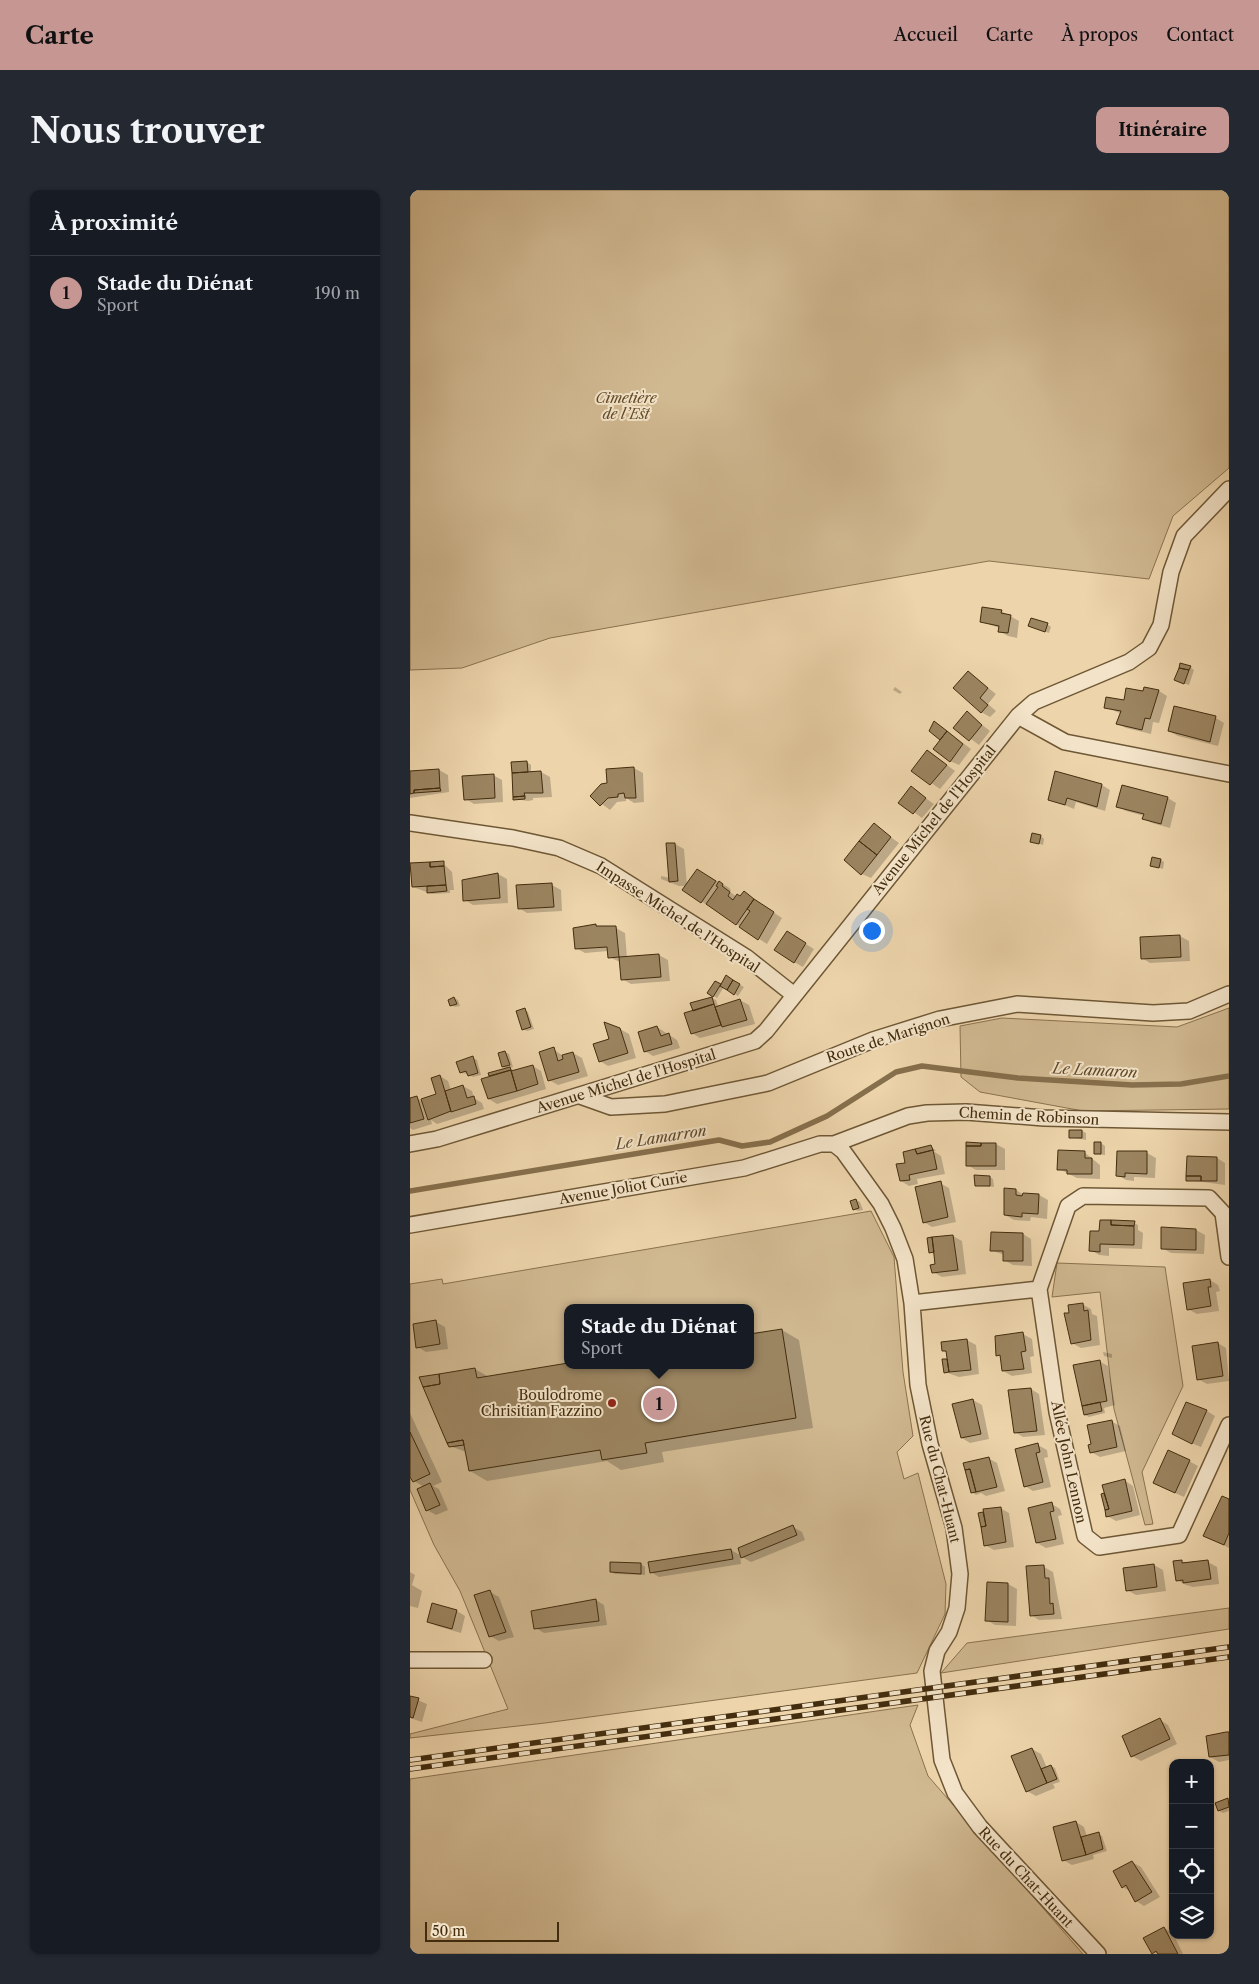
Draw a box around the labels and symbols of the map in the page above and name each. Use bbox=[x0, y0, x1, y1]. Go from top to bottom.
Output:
park label: Cimetière de l’Est bbox=[596, 389, 658, 423]
street label: Avenue Michel de l'Hospital bbox=[868, 742, 1000, 899]
street label: Impasse Michel de l'Hospital bbox=[593, 857, 763, 977]
your location bbox=[859, 918, 885, 944]
street label: Route de Marignon bbox=[824, 1009, 952, 1066]
street label: Avenue Michel de l'Hospital bbox=[533, 1045, 718, 1117]
water label: Le Lamaron bbox=[1051, 1058, 1138, 1082]
street label: Chemin de Robinson bbox=[958, 1103, 1100, 1129]
water label: Le Lamarron bbox=[613, 1120, 708, 1154]
street label: Avenue Joliot Curie bbox=[556, 1168, 689, 1208]
pin: 1 bbox=[643, 1385, 675, 1423]
place label: Boulodrome Chrisitian Fazzino bbox=[481, 1386, 602, 1420]
marker: Boulodrome Chrisitian Fazzino bbox=[606, 1397, 618, 1409]
street label: Allée John Lennon bbox=[1047, 1398, 1091, 1525]
street label: Rue du Chat-Huant bbox=[915, 1413, 965, 1545]
street label: Rue du Chat-Huant bbox=[975, 1823, 1077, 1931]
scale bar bbox=[425, 1919, 559, 1942]

